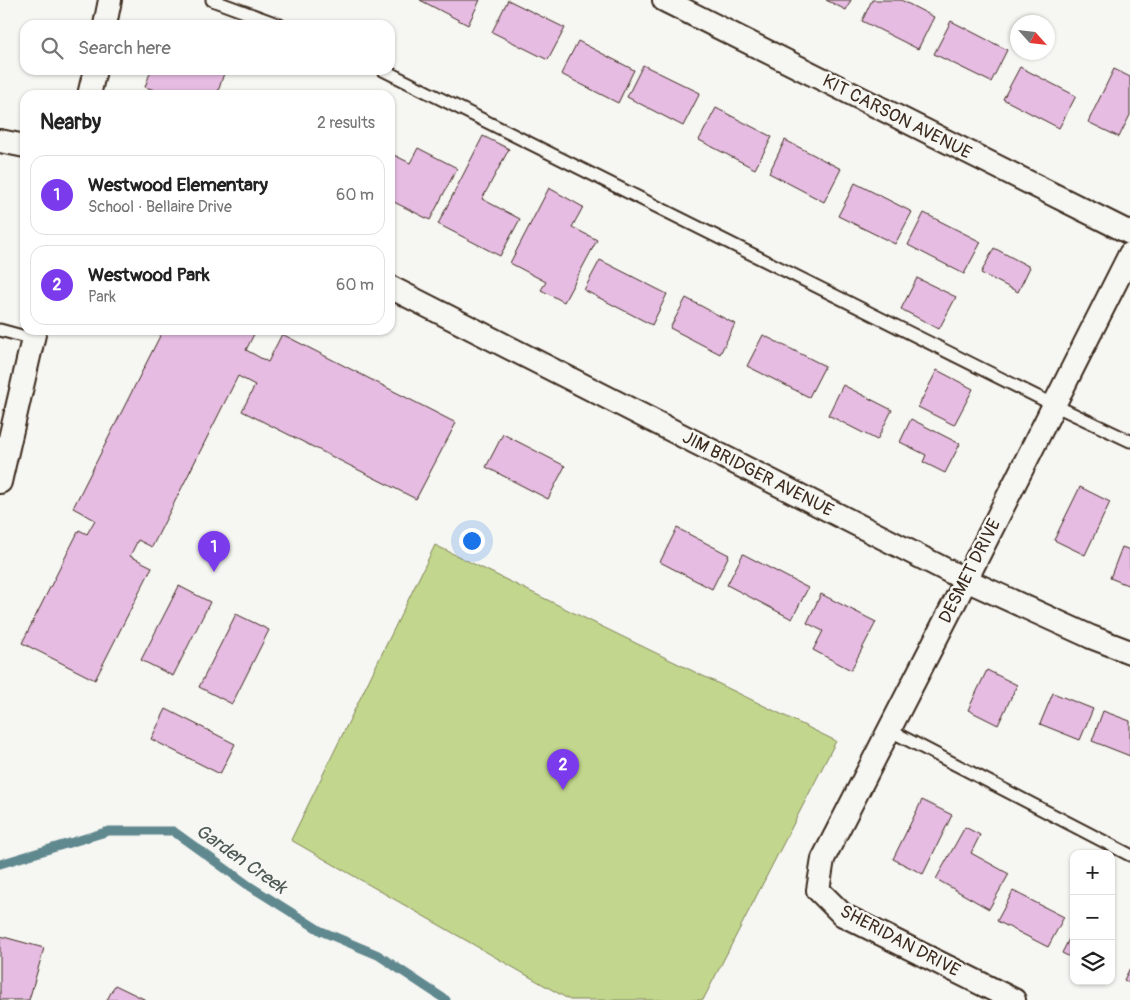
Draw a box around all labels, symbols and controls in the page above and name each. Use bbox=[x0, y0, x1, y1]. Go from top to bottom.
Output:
north arrow bbox=[1010, 15, 1055, 60]
search box bbox=[20, 20, 395, 75]
icon: search bbox=[38, 34, 66, 62]
text: Search here bbox=[78, 36, 171, 60]
street label: KIT CARSON AVENUE bbox=[819, 69, 975, 165]
text: Nearby bbox=[40, 109, 101, 136]
text: 2 results bbox=[317, 113, 375, 133]
text: Westwood Elementary bbox=[88, 173, 268, 197]
text: 1 bbox=[54, 185, 60, 205]
text: 60 m bbox=[336, 185, 374, 205]
text: School · Bellaire Drive bbox=[88, 197, 232, 217]
text: Westwood Park bbox=[88, 263, 210, 287]
text: 2 bbox=[53, 275, 61, 295]
text: 60 m bbox=[336, 275, 374, 295]
text: Park bbox=[88, 287, 116, 307]
street label: JIM BRIDGER AVENUE bbox=[679, 426, 837, 522]
street label: DESMET DRIVE bbox=[934, 515, 1006, 627]
your location bbox=[459, 528, 485, 554]
pin: 1 bbox=[198, 531, 230, 572]
pin: 2 bbox=[547, 749, 579, 790]
water label: Garden Creek bbox=[191, 819, 293, 900]
map controls bbox=[1070, 850, 1115, 985]
button: + bbox=[1070, 850, 1115, 895]
button: − bbox=[1070, 895, 1115, 940]
street label: SHERIDAN DRIVE bbox=[836, 900, 964, 982]
button: layers bbox=[1070, 940, 1115, 985]

